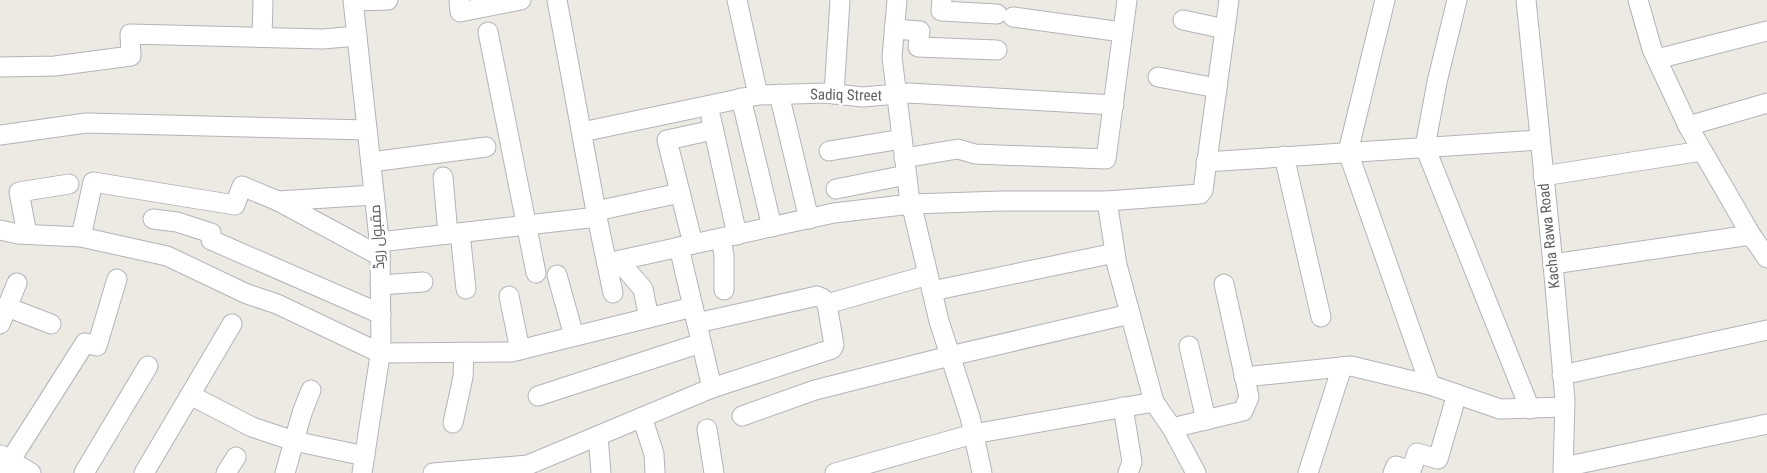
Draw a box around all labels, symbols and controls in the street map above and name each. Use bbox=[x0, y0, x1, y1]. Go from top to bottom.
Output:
street label: Sadiq Street bbox=[810, 85, 882, 105]
street label: Kacha Rawa Road bbox=[1535, 182, 1563, 290]
street label: مقبول روڈ bbox=[366, 204, 388, 270]

